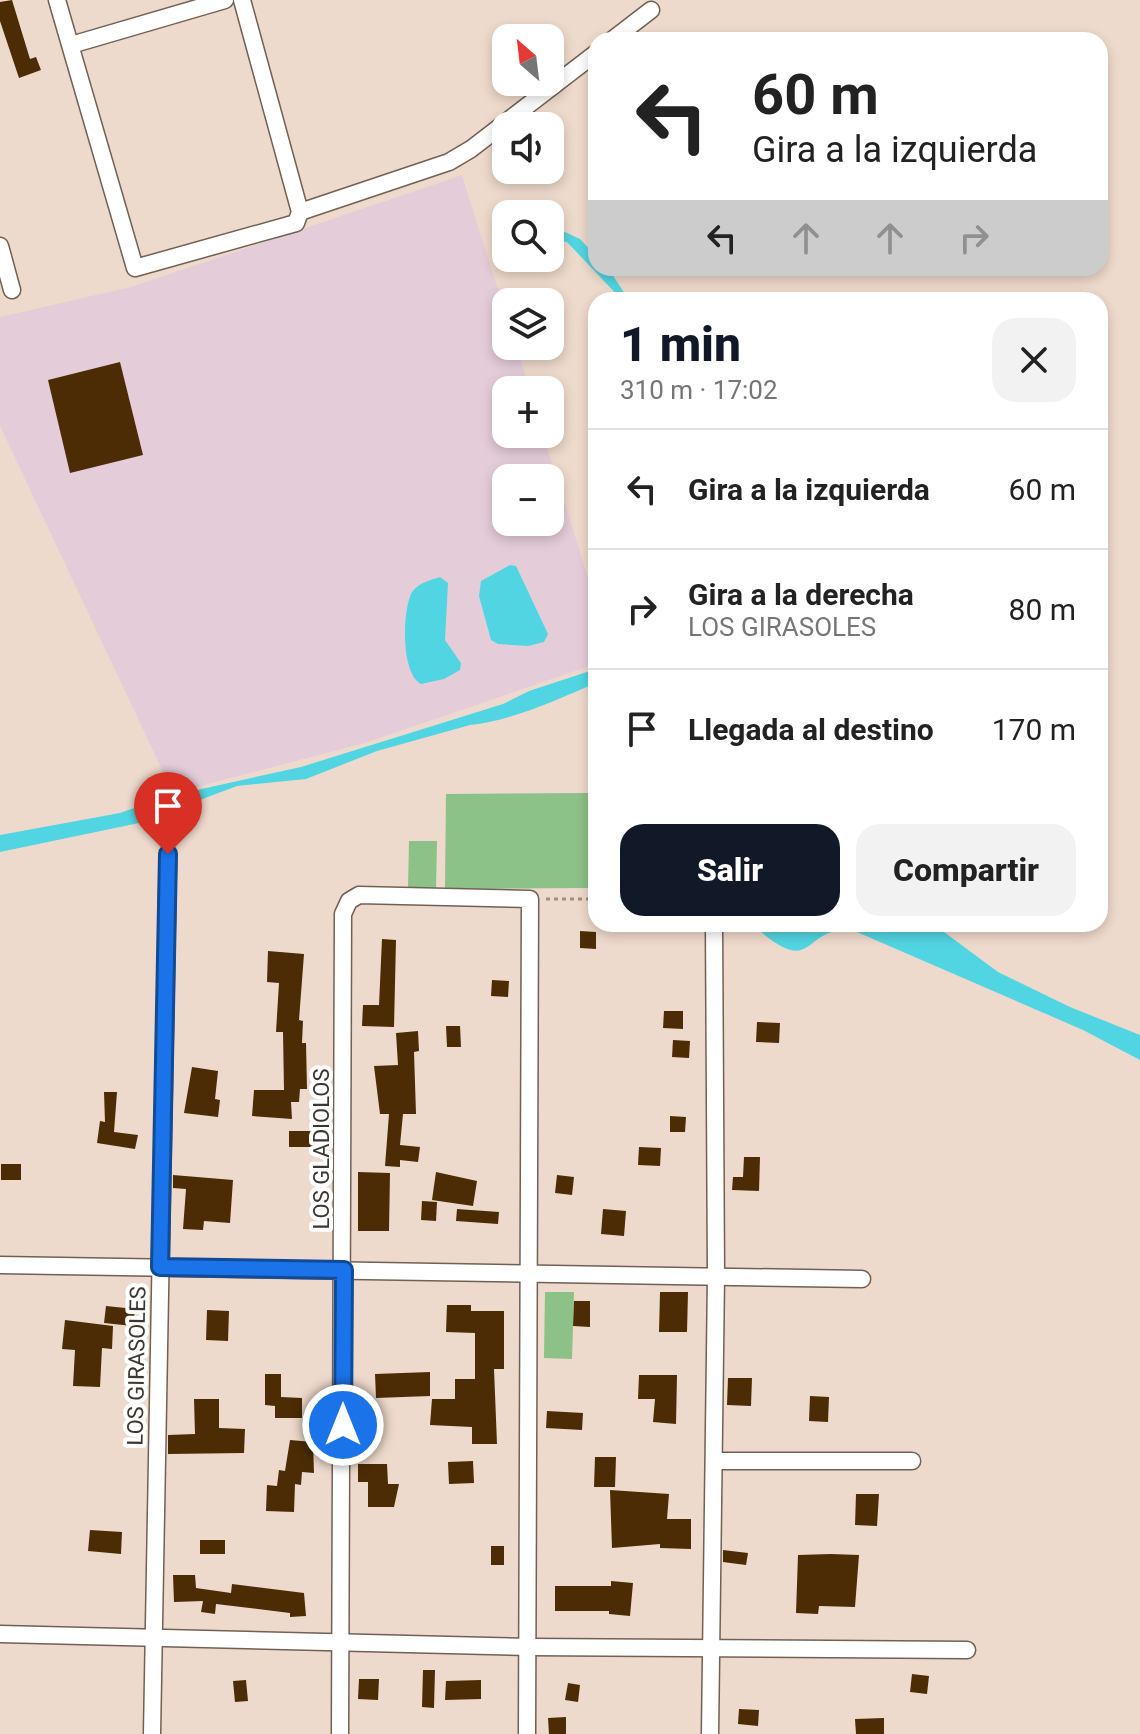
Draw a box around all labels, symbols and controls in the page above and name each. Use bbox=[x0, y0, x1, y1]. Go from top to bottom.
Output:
north arrow bbox=[492, 24, 564, 96]
map controls bbox=[492, 24, 564, 536]
text: 60 m bbox=[752, 62, 879, 128]
icon: left bbox=[620, 64, 724, 168]
button: sound bbox=[492, 112, 564, 184]
text: Gira a la izquierda bbox=[752, 129, 1037, 171]
button: search bbox=[492, 200, 564, 272]
icon: left bbox=[700, 216, 744, 260]
icon: ahead bbox=[784, 216, 828, 260]
icon: ahead bbox=[868, 216, 912, 260]
icon: right bbox=[952, 216, 996, 260]
button: layers bbox=[492, 288, 564, 360]
text: 1 min bbox=[620, 316, 741, 373]
button: close bbox=[992, 318, 1076, 402]
text: 310 m · 17:02 bbox=[620, 375, 778, 405]
button: + bbox=[492, 376, 564, 448]
button: − bbox=[492, 464, 564, 536]
icon: left bbox=[620, 467, 664, 511]
text: Gira a la izquierda bbox=[688, 472, 930, 507]
text: 60 m bbox=[1009, 472, 1076, 507]
text: Gira a la derecha bbox=[688, 577, 914, 612]
icon: right bbox=[620, 587, 664, 631]
text: 80 m bbox=[1009, 592, 1076, 627]
text: LOS GIRASOLES bbox=[688, 612, 876, 642]
icon: arrive bbox=[620, 707, 664, 751]
text: Llegada al destino bbox=[688, 712, 934, 747]
text: 170 m bbox=[992, 712, 1076, 747]
pin bbox=[134, 772, 202, 854]
icon: arrive bbox=[146, 784, 190, 828]
button: Salir bbox=[620, 824, 840, 916]
button: Compartir bbox=[856, 824, 1076, 916]
street label: LOS GLADIOLOS bbox=[309, 1068, 334, 1230]
street label: LOS GIRASOLES bbox=[123, 1286, 150, 1446]
position arrow bbox=[301, 1383, 385, 1467]

